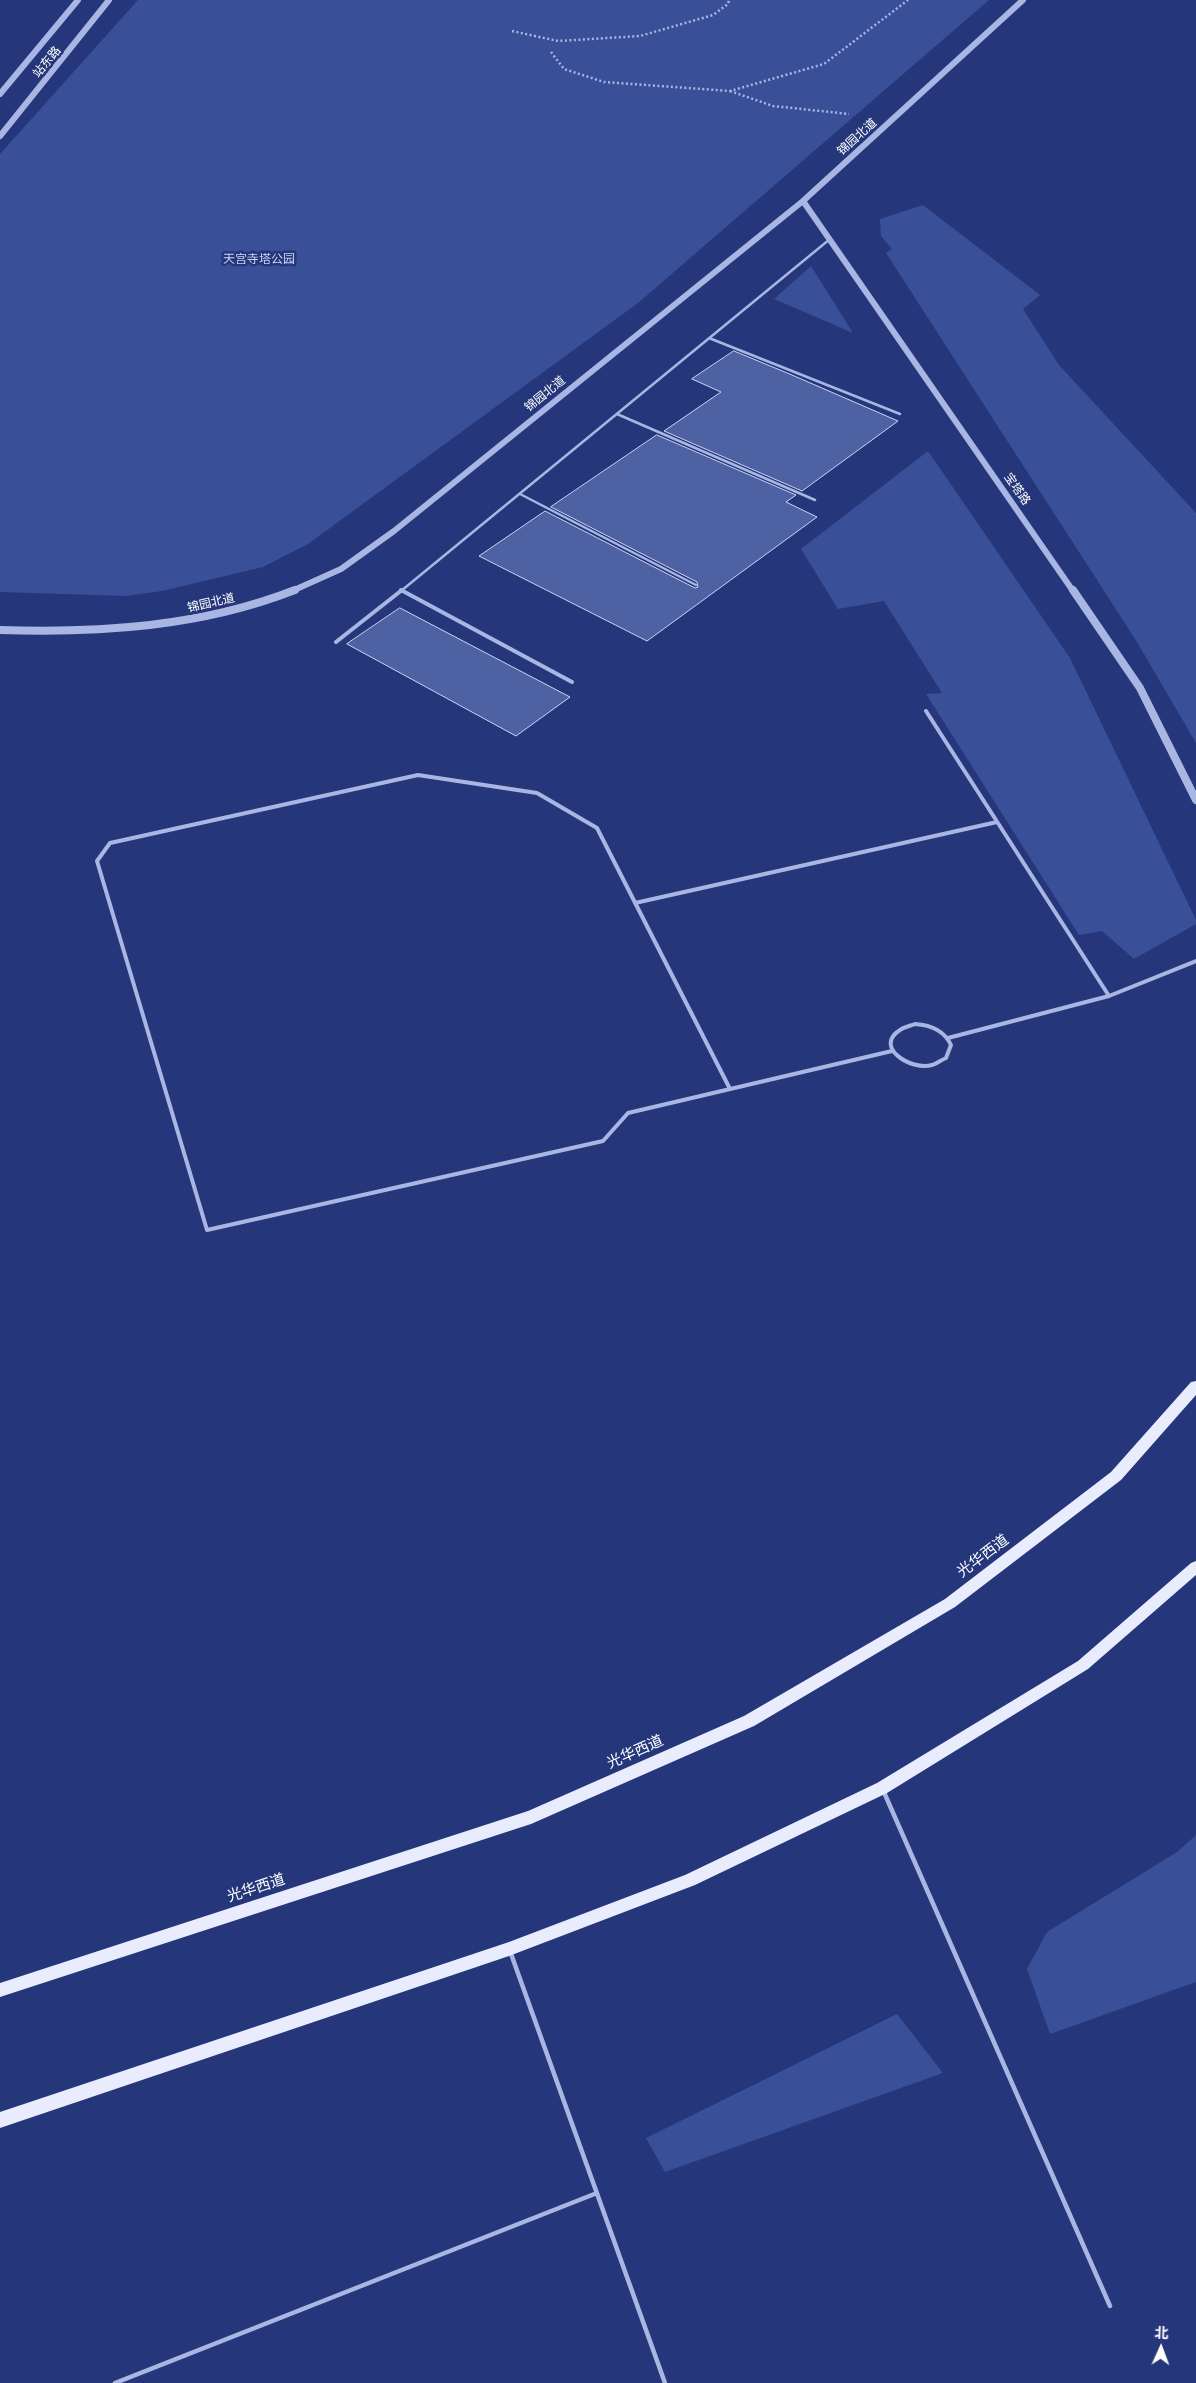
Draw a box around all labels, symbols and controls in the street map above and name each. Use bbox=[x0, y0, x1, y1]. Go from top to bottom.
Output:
street label: 站东路 bbox=[30, 43, 64, 81]
street label: 锦园北道 bbox=[834, 116, 880, 158]
park label: 天宫寺塔公园 bbox=[223, 252, 295, 266]
street label: 锦园北道 bbox=[522, 373, 568, 415]
street label: 宝塔路 bbox=[1001, 470, 1033, 508]
street label: 锦园北道 bbox=[186, 591, 236, 615]
street label: 光华西道 bbox=[954, 1531, 1012, 1581]
street label: 光华西道 bbox=[604, 1732, 666, 1772]
street label: 光华西道 bbox=[225, 1870, 287, 1906]
north arrow bbox=[1136, 2323, 1186, 2373]
text: 北 bbox=[1154, 2325, 1169, 2341]

